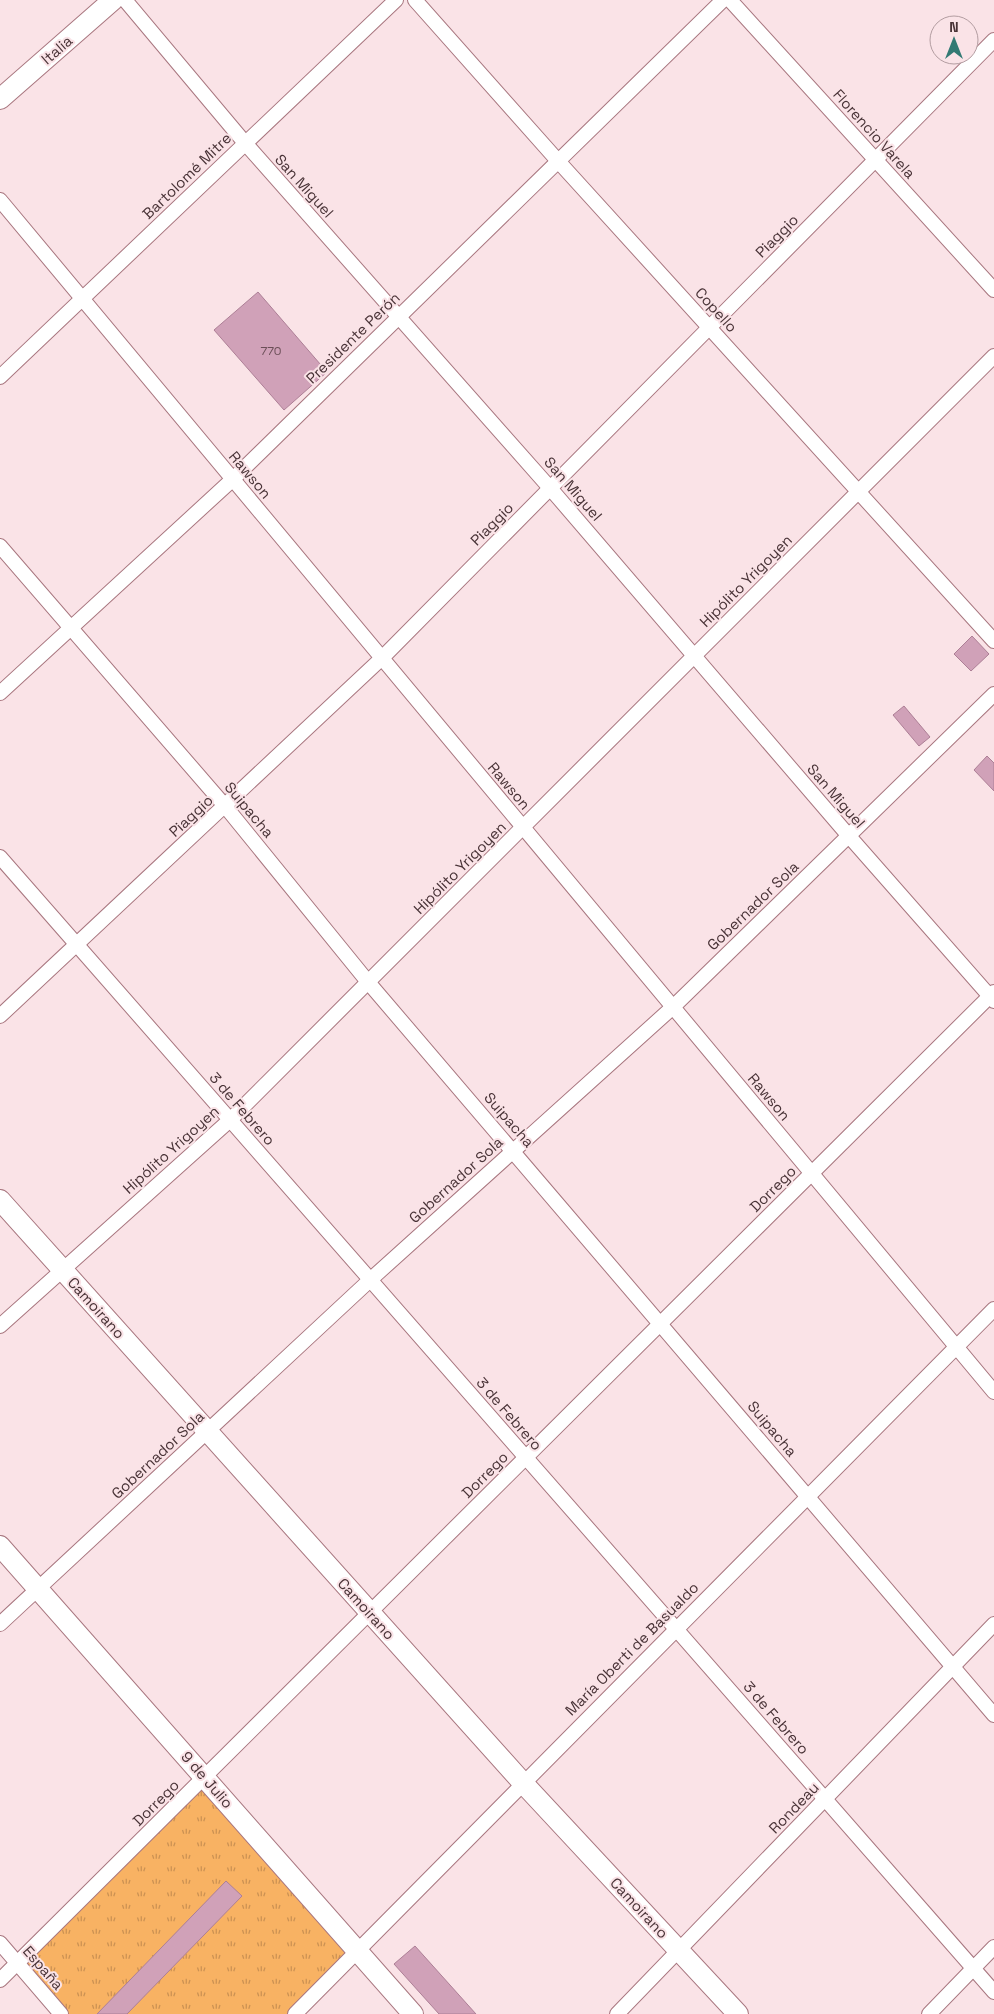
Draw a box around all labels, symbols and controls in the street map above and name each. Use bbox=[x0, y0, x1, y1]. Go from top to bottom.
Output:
north arrow bbox=[929, 15, 979, 65]
text: N bbox=[949, 18, 959, 36]
street label: Italia bbox=[37, 31, 76, 68]
street label: Florencio Varela bbox=[829, 85, 920, 183]
street label: Bartolomé Mitre bbox=[138, 128, 235, 223]
street label: San Miguel bbox=[271, 150, 338, 221]
street label: Piaggio bbox=[751, 210, 802, 261]
street label: Copello bbox=[691, 283, 742, 336]
street label: Presidente Perón bbox=[302, 288, 404, 387]
house number: 770 bbox=[260, 343, 282, 359]
street label: Rawson bbox=[225, 447, 276, 502]
street label: San Miguel bbox=[540, 453, 606, 525]
street label: Piaggio bbox=[466, 498, 517, 549]
street label: Hipólito Yrigoyen bbox=[695, 530, 796, 631]
street label: Rawson bbox=[484, 758, 535, 813]
street label: San Miguel bbox=[803, 760, 869, 832]
street label: Suipacha bbox=[221, 778, 278, 842]
street label: Piaggio bbox=[165, 791, 217, 841]
street label: Hipólito Yrigoyen bbox=[409, 817, 510, 918]
street label: Gobernador Sola bbox=[703, 857, 803, 954]
street label: 3 de Febrero bbox=[205, 1068, 279, 1149]
street label: Rawson bbox=[744, 1069, 795, 1124]
street label: Suipacha bbox=[480, 1088, 539, 1151]
street label: Hipólito Yrigoyen bbox=[119, 1101, 223, 1198]
street label: Gobernador Sola bbox=[405, 1132, 507, 1227]
street label: Dorrego bbox=[745, 1161, 800, 1216]
street label: Camoirano bbox=[64, 1273, 129, 1342]
street label: 3 de Febrero bbox=[472, 1373, 546, 1454]
street label: Suipacha bbox=[744, 1397, 801, 1461]
street label: Gobernador Sola bbox=[107, 1406, 208, 1503]
street label: Dorrego bbox=[457, 1447, 512, 1502]
street label: Camoirano bbox=[334, 1574, 399, 1643]
street label: María Oberti de Basualdo bbox=[561, 1578, 702, 1719]
street label: 3 de Febrero bbox=[739, 1677, 813, 1758]
street label: 9 de Julio bbox=[177, 1747, 237, 1812]
street label: Dorrego bbox=[128, 1775, 183, 1830]
street label: Rondeau bbox=[765, 1778, 823, 1837]
street label: Camoirano bbox=[606, 1873, 672, 1942]
street label: España bbox=[19, 1942, 68, 1994]

